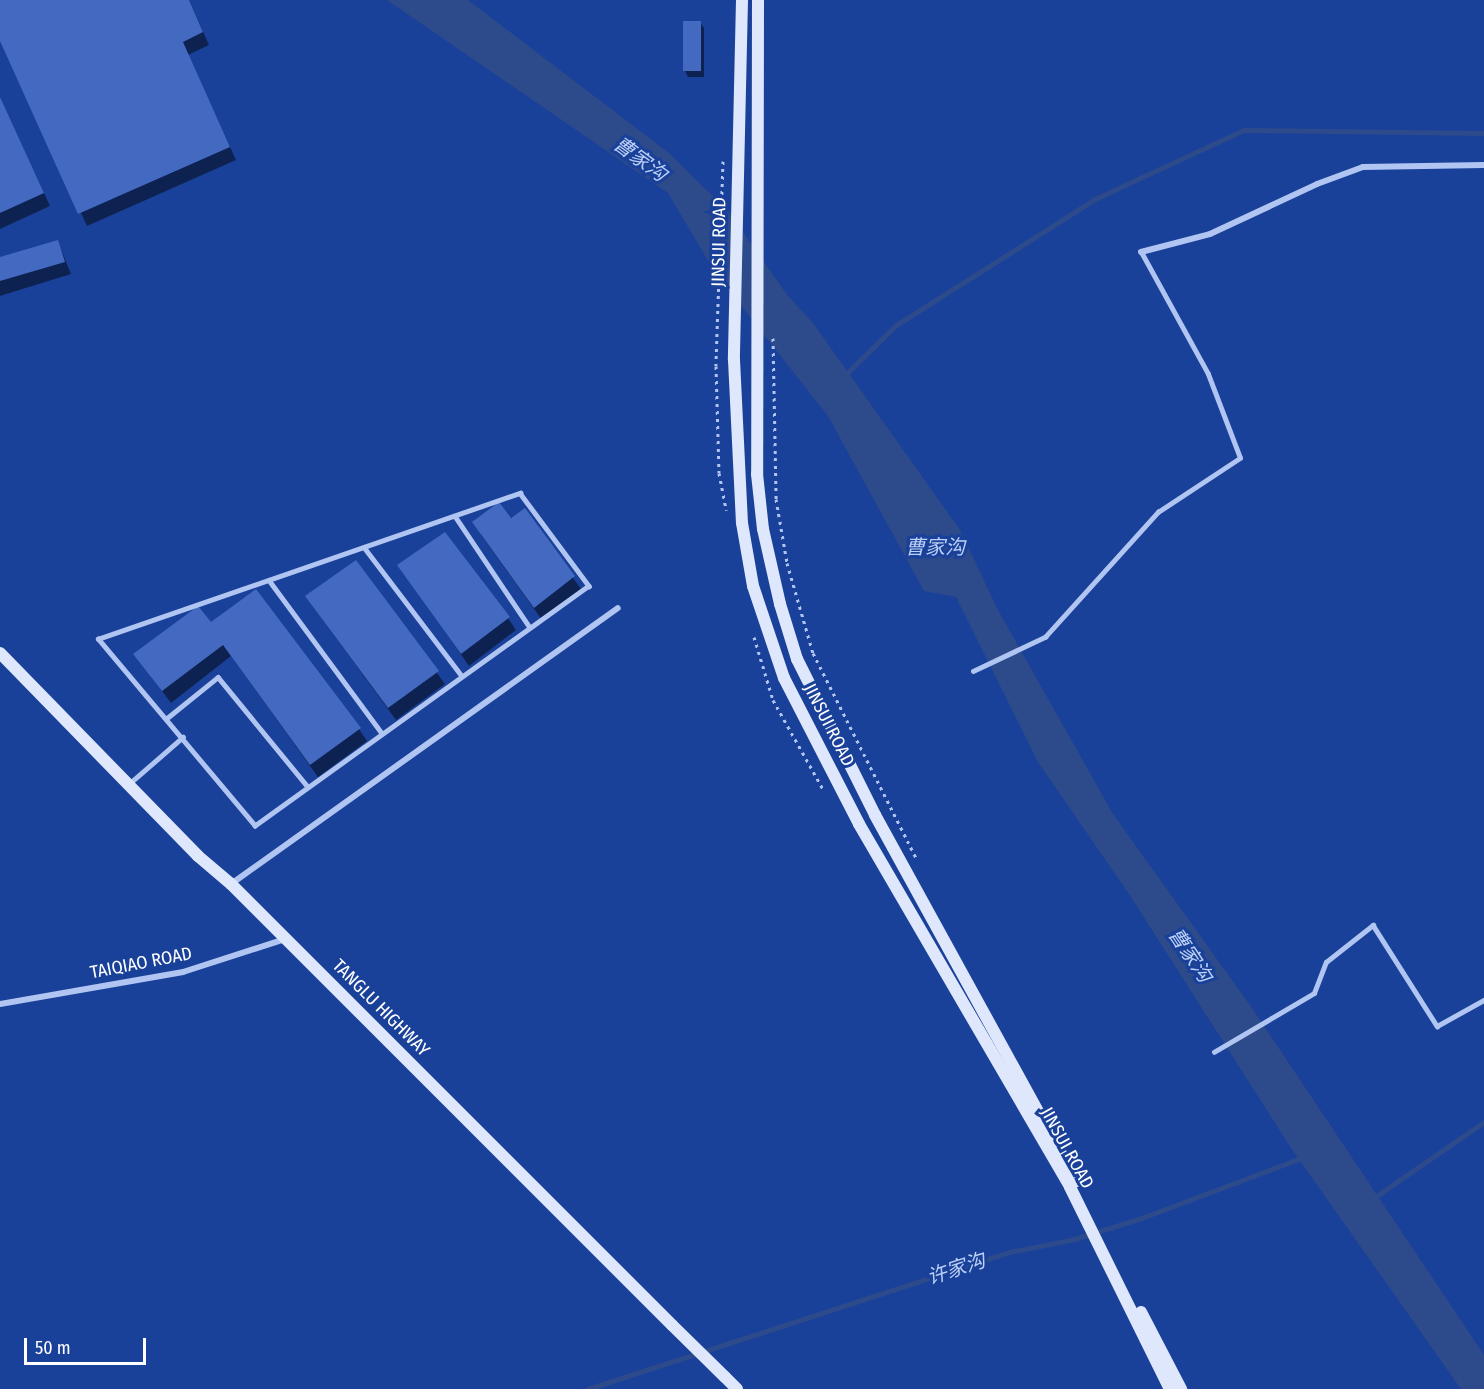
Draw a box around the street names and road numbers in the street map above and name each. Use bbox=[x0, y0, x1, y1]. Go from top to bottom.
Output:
street label: JINSUI ROAD bbox=[707, 197, 731, 287]
street label: JINSUI ROAD bbox=[799, 680, 859, 770]
street label: TAIQIAO ROAD bbox=[88, 943, 194, 983]
street label: TANGLU HIGHWAY bbox=[328, 955, 434, 1061]
street label: JINSUI ROAD bbox=[1036, 1104, 1098, 1192]

